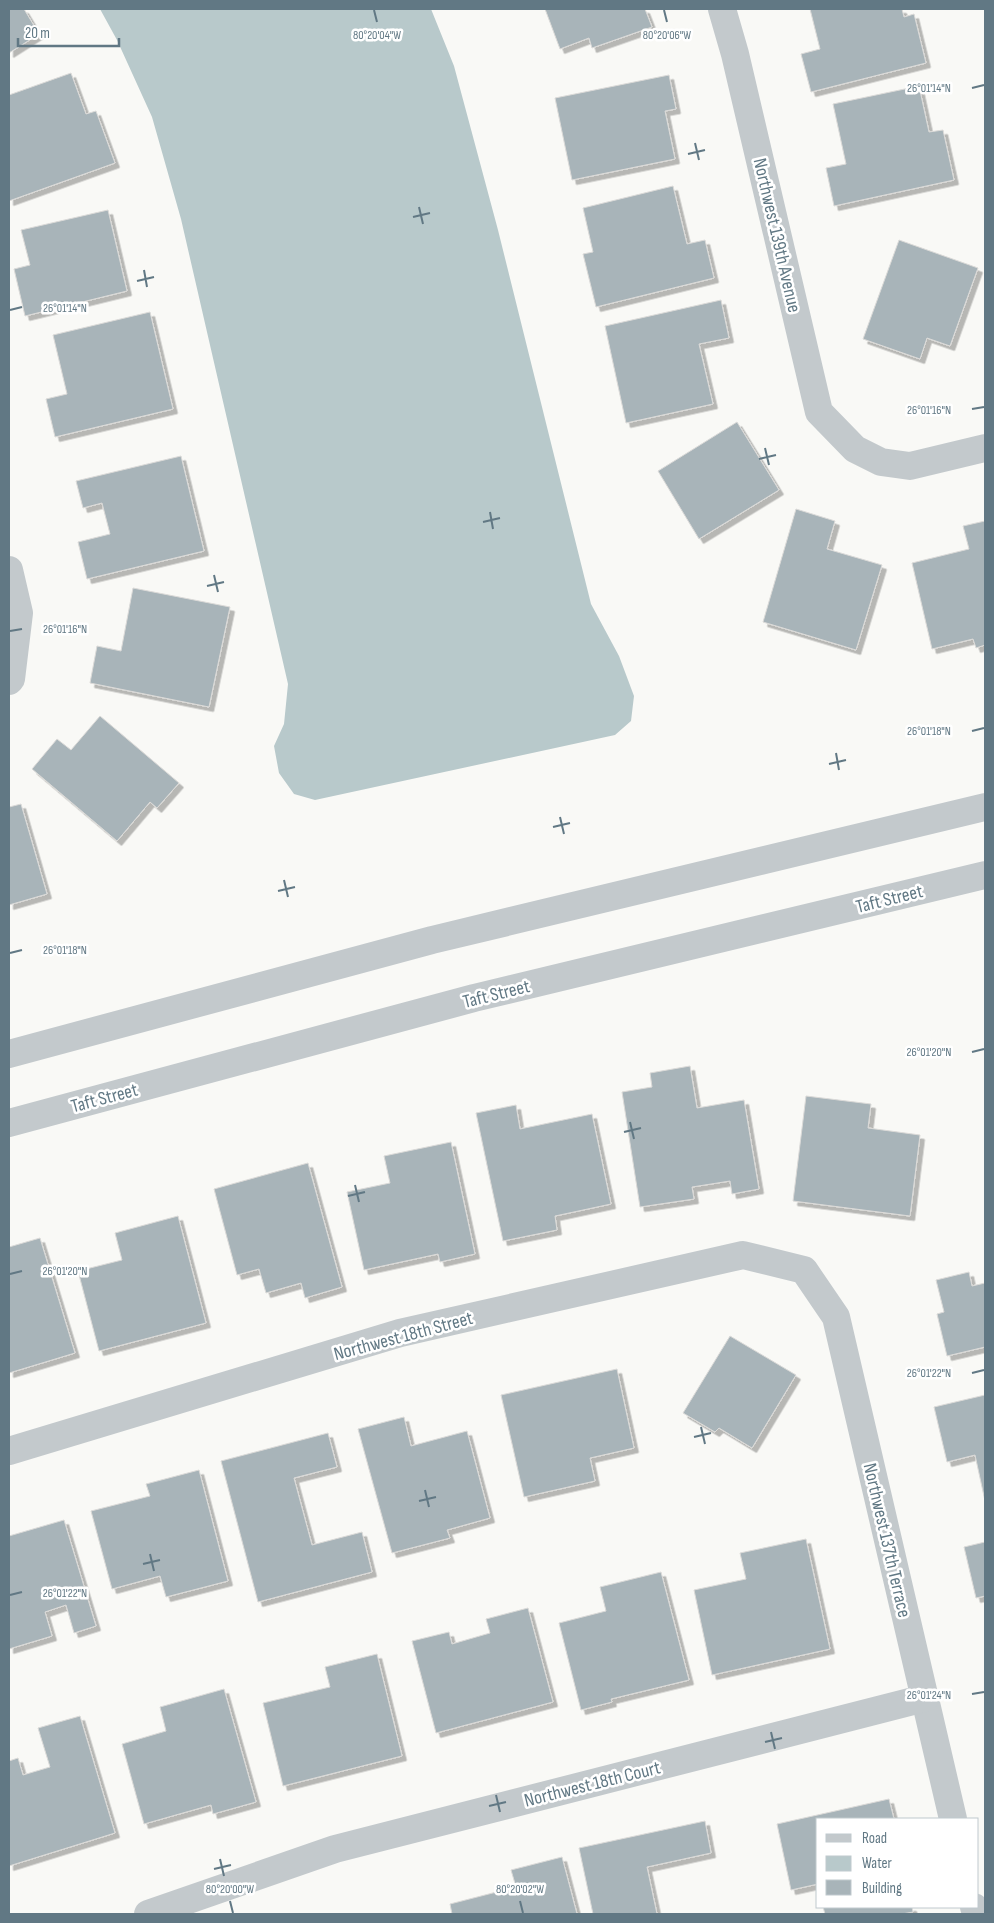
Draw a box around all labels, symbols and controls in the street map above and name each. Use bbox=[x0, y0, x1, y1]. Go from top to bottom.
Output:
scale bar bbox=[18, 15, 119, 47]
text: 20 m bbox=[25, 24, 50, 43]
text: 80°20'04"W bbox=[353, 28, 401, 43]
text: 80°20'06"W bbox=[643, 28, 691, 43]
text: 26°01'14"N bbox=[907, 81, 951, 96]
street label: Northwest 139th Avenue bbox=[748, 156, 805, 315]
text: 26°01'14"N bbox=[43, 301, 87, 316]
text: 26°01'16"N bbox=[907, 403, 951, 418]
text: 26°01'16"N bbox=[43, 622, 87, 637]
text: 26°01'18"N bbox=[907, 724, 951, 739]
street label: Taft Street bbox=[854, 880, 925, 919]
text: 26°01'18"N bbox=[43, 943, 87, 958]
street label: Taft Street bbox=[461, 975, 532, 1014]
text: 26°01'20"N bbox=[907, 1045, 951, 1060]
street label: Taft Street bbox=[68, 1078, 140, 1118]
text: 26°01'20"N bbox=[43, 1264, 87, 1279]
street label: Northwest 18th Street bbox=[331, 1307, 476, 1366]
text: 26°01'22"N bbox=[907, 1366, 951, 1381]
street label: Northwest 137th Terrace bbox=[858, 1461, 915, 1620]
text: 26°01'22"N bbox=[43, 1586, 87, 1601]
text: 26°01'24"N bbox=[907, 1688, 951, 1703]
street label: Northwest 18th Court bbox=[522, 1756, 663, 1812]
legend bbox=[816, 1818, 979, 1908]
text: Road bbox=[862, 1829, 887, 1848]
text: Water bbox=[862, 1854, 893, 1873]
text: Building bbox=[862, 1879, 902, 1898]
text: 80°20'00"W bbox=[206, 1882, 254, 1897]
text: 80°20'02"W bbox=[496, 1882, 544, 1897]

